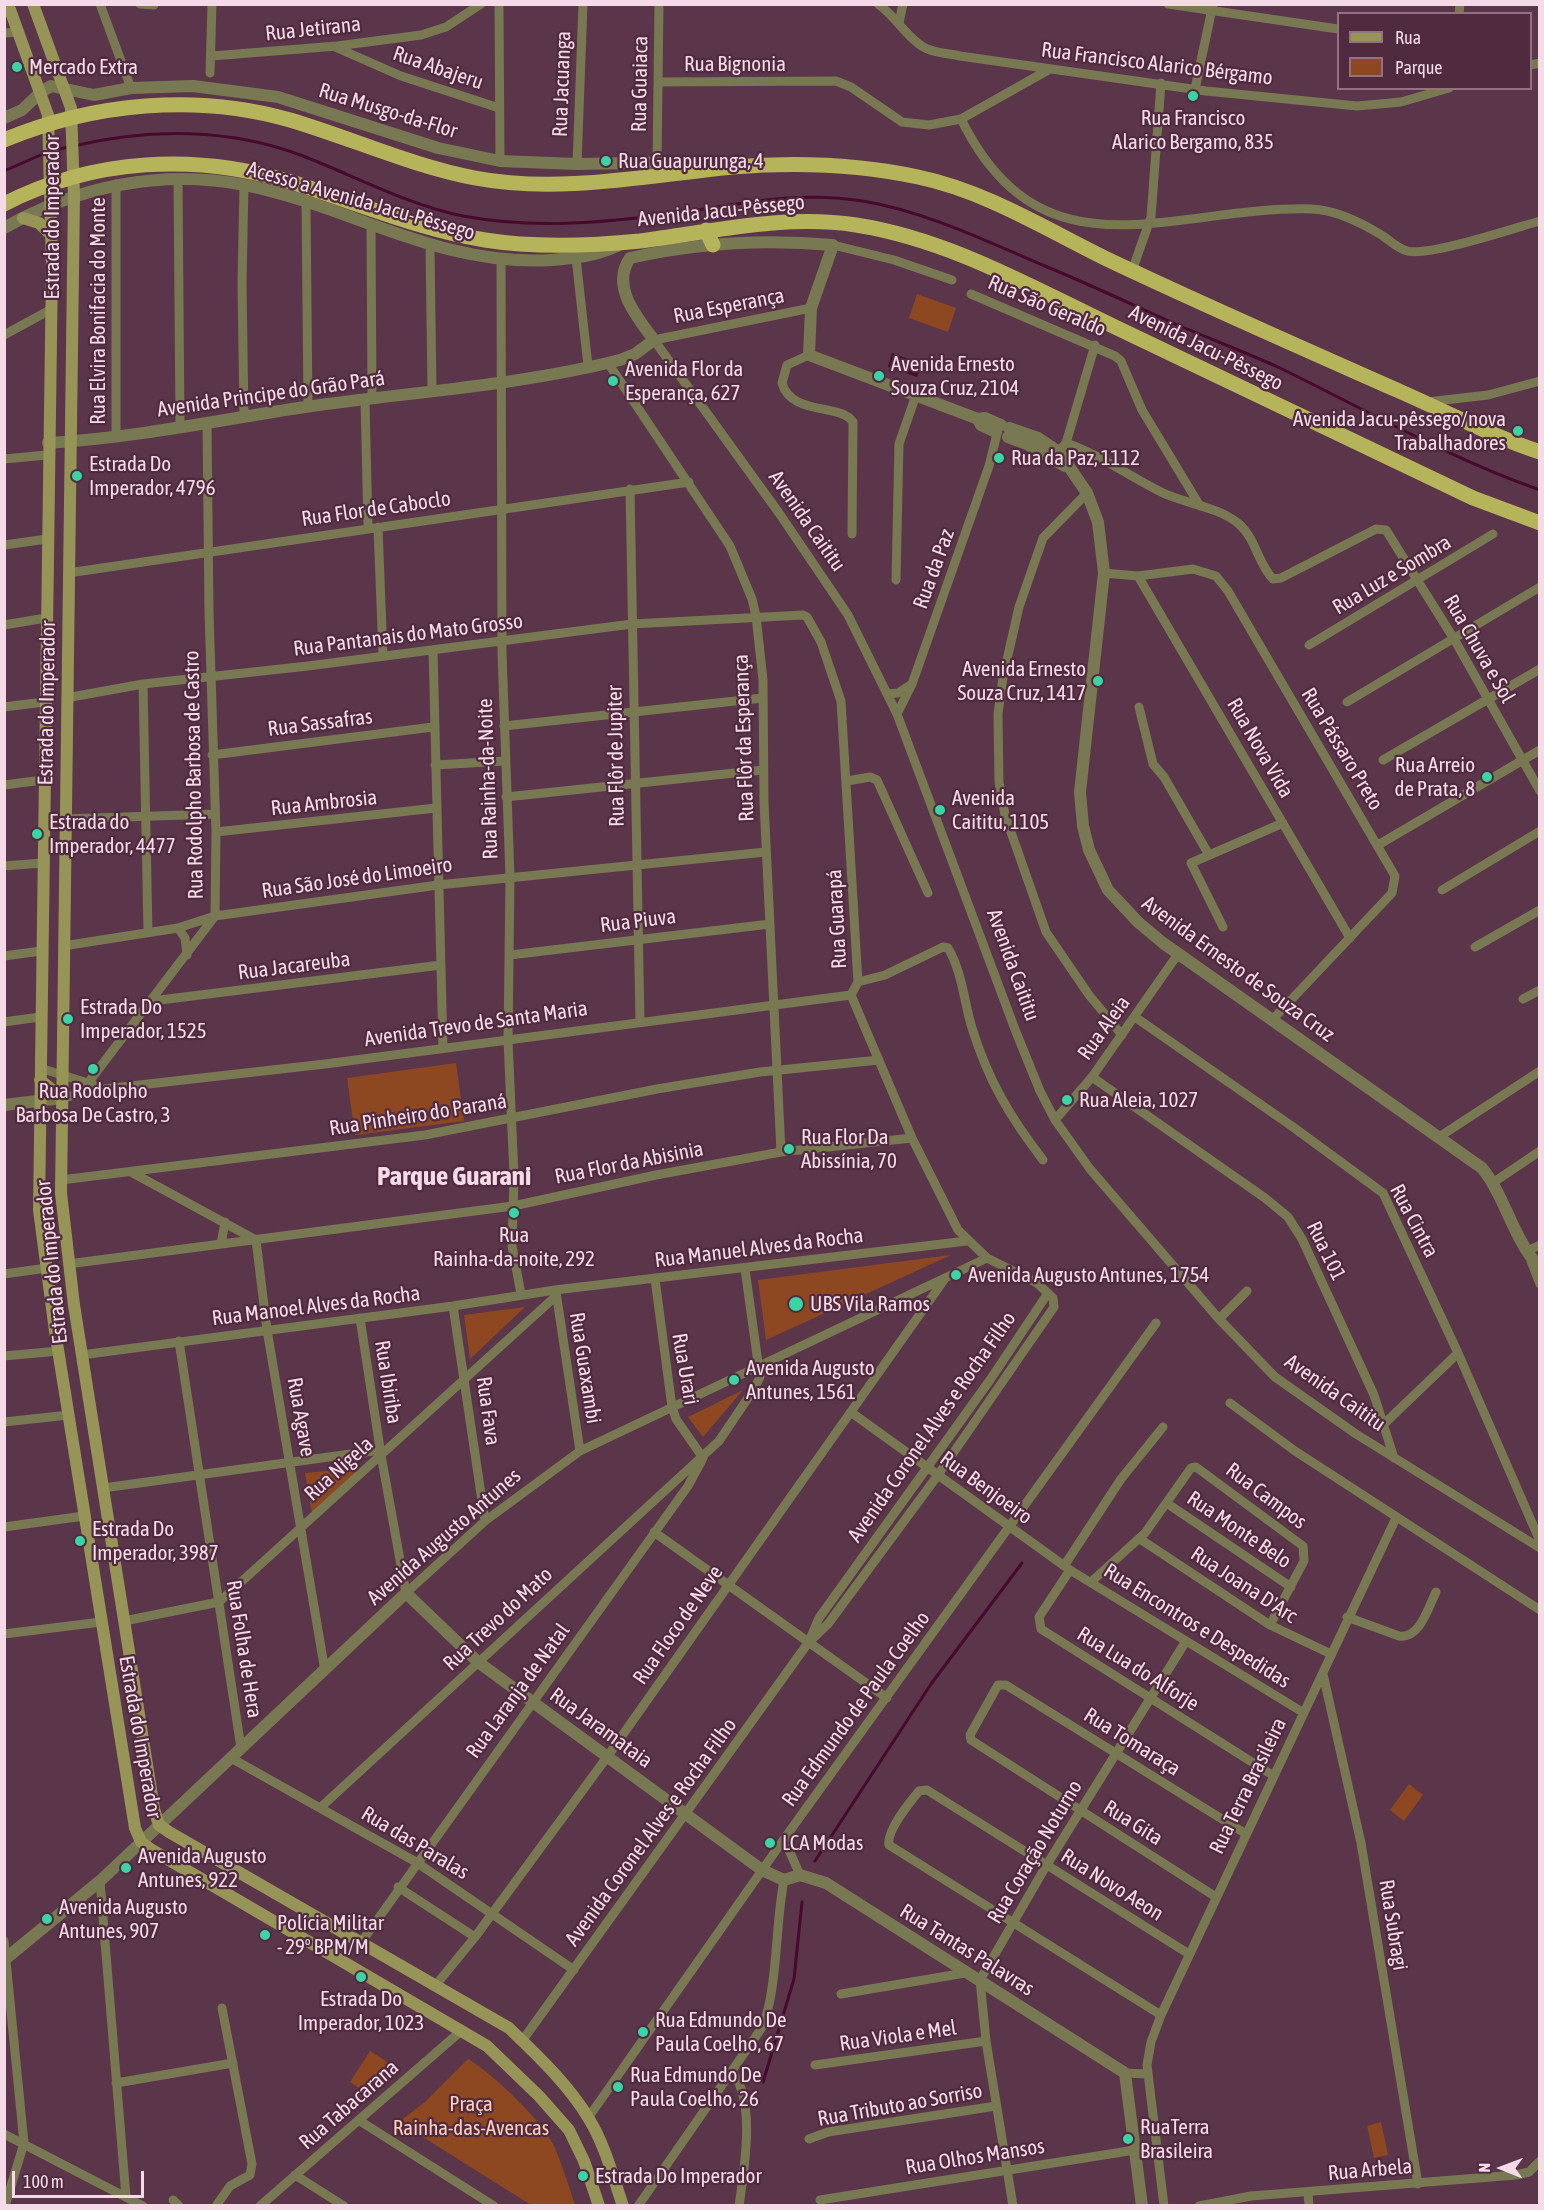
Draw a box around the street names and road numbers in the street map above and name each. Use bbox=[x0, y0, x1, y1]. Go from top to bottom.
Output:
street label: Rua Jetirana bbox=[264, 11, 362, 47]
street label: Rua Jacuanga bbox=[548, 31, 576, 137]
street label: Rua Guaiaca bbox=[627, 36, 653, 132]
street label: Rua Francisco Alarico Bérgamo bbox=[1040, 37, 1274, 91]
street label: Rua Abajeru bbox=[389, 41, 487, 95]
street label: Rua Bignonia bbox=[684, 51, 786, 77]
street label: Rua Musgo-da-Flor bbox=[316, 78, 460, 144]
street label: Estrada do Imperador bbox=[39, 135, 65, 299]
street label: Acesso a Avenida Jacu-Pêssego bbox=[244, 156, 478, 246]
street label: Avenida Jacu-Pêssego bbox=[636, 190, 806, 232]
street label: Rua Elvira Bonifacia do Monte bbox=[85, 197, 111, 425]
street label: Rua São Geraldo bbox=[984, 270, 1110, 342]
street label: Rua Esperança bbox=[671, 283, 787, 329]
street label: Avenida Jacu-Pêssego bbox=[1125, 300, 1287, 396]
street label: Avenida Principe do Grão Pará bbox=[156, 366, 386, 422]
street label: Avenida Caititu bbox=[763, 466, 851, 576]
street label: Rua Flor de Caboclo bbox=[300, 486, 452, 532]
street label: Rua da Paz bbox=[908, 526, 960, 612]
street label: Rua Luz e Sombra bbox=[1328, 530, 1456, 620]
street label: Rua Chuva e Sol bbox=[1438, 590, 1520, 708]
street label: Rua Pantanais do Mato Grosso bbox=[292, 608, 524, 662]
street label: Estrada do Imperador bbox=[33, 620, 61, 786]
street label: Rua Rodolpho Barbosa de Castro bbox=[179, 650, 209, 900]
street label: Rua Flôr da Esperança bbox=[728, 654, 760, 822]
street label: Rua Pássaro Preto bbox=[1296, 683, 1388, 815]
street label: Rua Flôr de Jupiter bbox=[602, 685, 630, 827]
street label: Rua Nova Vida bbox=[1221, 694, 1299, 802]
street label: Rua Rainha-da-Noite bbox=[473, 698, 503, 860]
street label: Rua Sassafras bbox=[266, 704, 374, 742]
street label: Rua Ambrosia bbox=[270, 785, 378, 821]
street label: Rua São José do Limoeiro bbox=[260, 852, 454, 904]
street label: Rua Guarapá bbox=[822, 869, 852, 969]
street label: Avenida Ernesto de Souza Cruz bbox=[1137, 891, 1339, 1047]
street label: Rua Piuva bbox=[599, 904, 677, 938]
street label: Avenida Caititu bbox=[981, 906, 1045, 1024]
street label: Rua Jacareuba bbox=[236, 947, 352, 985]
street label: Rua Aleia bbox=[1072, 991, 1136, 1065]
street label: Avenida Trevo de Santa Maria bbox=[363, 996, 589, 1052]
street label: Rua Pinheiro do Paraná bbox=[327, 1089, 509, 1141]
street label: Rua Flor da Abisinia bbox=[553, 1136, 705, 1190]
street label: Estrada do Imperador bbox=[31, 1179, 73, 1345]
street label: Rua Cintra bbox=[1384, 1180, 1444, 1262]
street label: Rua 101 bbox=[1301, 1217, 1351, 1285]
street label: Rua Manuel Alves da Rocha bbox=[653, 1223, 865, 1273]
street label: Rua Manoel Alves da Rocha bbox=[210, 1281, 422, 1331]
street label: Avenida Coronel Alves e Rocha Filho bbox=[843, 1307, 1021, 1547]
street label: Rua Guaxambi bbox=[564, 1310, 606, 1426]
street label: Rua Urari bbox=[666, 1331, 704, 1407]
street label: Rua Ibiriba bbox=[369, 1338, 407, 1426]
street label: Avenida Caititu bbox=[1280, 1349, 1390, 1437]
street label: Rua Agave bbox=[282, 1375, 320, 1459]
street label: Rua Fava bbox=[471, 1375, 505, 1447]
street label: Rua Nigela bbox=[299, 1432, 379, 1506]
street label: Rua Benjoeiro bbox=[935, 1446, 1037, 1530]
street label: Rua Campos bbox=[1221, 1457, 1311, 1535]
street label: Avenida Augusto Antunes bbox=[362, 1463, 526, 1611]
street label: Rua Monte Belo bbox=[1182, 1486, 1296, 1574]
street label: Rua Joana D'Arc bbox=[1186, 1541, 1302, 1629]
street label: Rua Encontros e Despedidas bbox=[1099, 1558, 1295, 1694]
street label: Rua Floco de Neve bbox=[628, 1561, 728, 1689]
street label: Rua Trevo do Mato bbox=[438, 1562, 558, 1676]
street label: Rua Folha de Hera bbox=[221, 1578, 267, 1720]
street label: Rua Edmundo de Paula Coelho bbox=[777, 1606, 935, 1812]
street label: Rua Laranja de Natal bbox=[461, 1619, 575, 1763]
street label: Rua Lua do Alforje bbox=[1072, 1621, 1204, 1717]
street label: Estrada do Imperador bbox=[113, 1654, 167, 1820]
street label: Rua Jaramataia bbox=[545, 1682, 657, 1774]
street label: Rua Tomaraça bbox=[1079, 1702, 1185, 1782]
street label: Avenida Coronel Alves e Rocha Filho bbox=[560, 1713, 742, 1951]
street label: Rua Terra Brasileira bbox=[1204, 1714, 1292, 1858]
street label: Rua Coração Noturno bbox=[982, 1776, 1088, 1928]
street label: Rua Gita bbox=[1099, 1795, 1167, 1851]
street label: Rua das Paralas bbox=[357, 1801, 473, 1885]
street label: Rua Novo Aeon bbox=[1056, 1844, 1168, 1926]
street label: Rua Subragi bbox=[1373, 1878, 1413, 1972]
street label: Rua Tantas Palavras bbox=[895, 1899, 1039, 2001]
street label: Rua Viola e Mel bbox=[838, 2015, 958, 2057]
street label: Rua Tabacarana bbox=[294, 2055, 404, 2155]
street label: Rua Tributo ao Sorriso bbox=[816, 2078, 984, 2132]
street label: Rua Olhos Mansos bbox=[904, 2134, 1046, 2180]
street label: Rua Arbela bbox=[1327, 2154, 1413, 2186]

